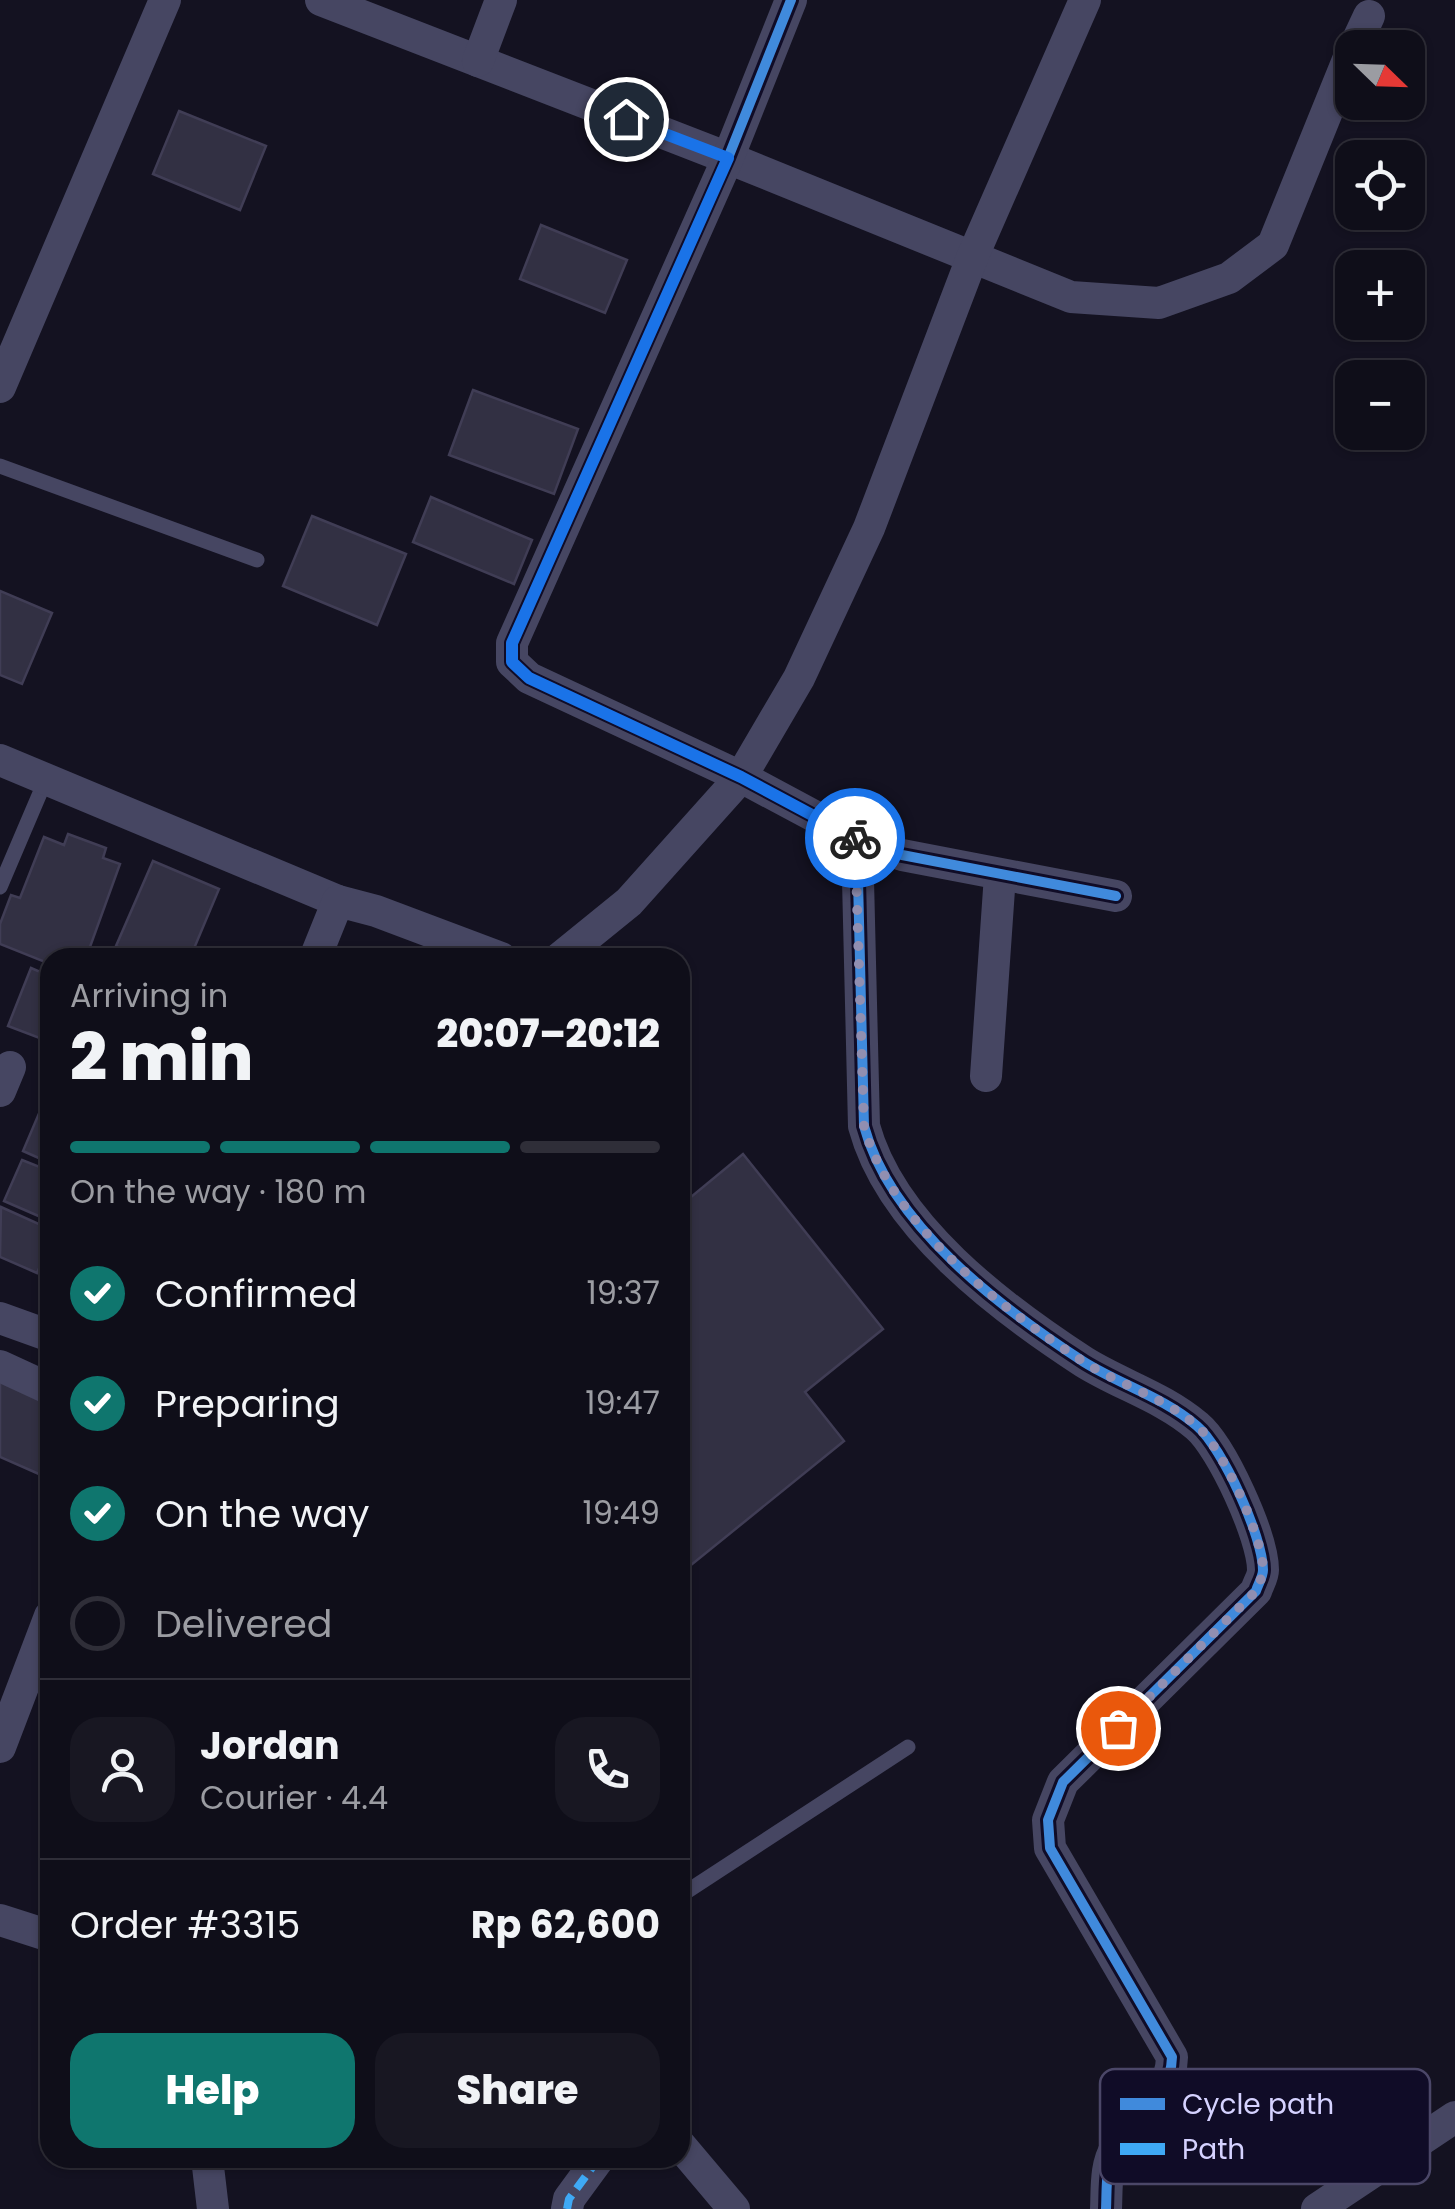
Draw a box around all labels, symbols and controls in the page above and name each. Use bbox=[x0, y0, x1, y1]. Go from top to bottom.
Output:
north arrow bbox=[1335, 30, 1425, 120]
map controls bbox=[1335, 30, 1425, 450]
pin bbox=[584, 77, 669, 162]
icon: home bbox=[599, 92, 654, 147]
button: locate bbox=[1335, 140, 1425, 230]
button: + bbox=[1335, 250, 1425, 340]
button: − bbox=[1335, 360, 1425, 450]
courier bbox=[805, 788, 905, 888]
icon: bike bbox=[828, 811, 883, 866]
text: Arriving in bbox=[70, 973, 228, 1018]
text: 20:07–20:12 bbox=[437, 1007, 660, 1060]
text: 2 min bbox=[70, 1012, 253, 1103]
text: On the way · 180 m bbox=[70, 1169, 366, 1214]
icon: check bbox=[70, 1266, 125, 1321]
text: Confirmed bbox=[155, 1267, 357, 1320]
text: 19:37 bbox=[586, 1270, 660, 1315]
icon: check bbox=[70, 1376, 125, 1431]
text: Preparing bbox=[155, 1377, 340, 1430]
text: 19:47 bbox=[585, 1380, 660, 1425]
icon: check bbox=[70, 1486, 125, 1541]
text: On the way bbox=[155, 1487, 369, 1540]
text: 19:49 bbox=[582, 1490, 660, 1535]
text: Delivered bbox=[155, 1597, 332, 1650]
pin bbox=[1076, 1686, 1161, 1771]
icon: bag bbox=[1091, 1701, 1146, 1756]
button: person bbox=[70, 1717, 175, 1822]
button: phone bbox=[555, 1717, 660, 1822]
text: Jordan bbox=[200, 1719, 340, 1772]
text: Courier · 4.4 bbox=[200, 1775, 388, 1820]
text: Order #3315 bbox=[70, 1898, 300, 1951]
text: Rp 62,600 bbox=[471, 1898, 660, 1951]
button: Help bbox=[70, 2033, 355, 2148]
button: Share bbox=[375, 2033, 660, 2148]
legend bbox=[1100, 2069, 1430, 2184]
text: Cycle path bbox=[1182, 2085, 1334, 2124]
text: Path bbox=[1182, 2130, 1245, 2169]

